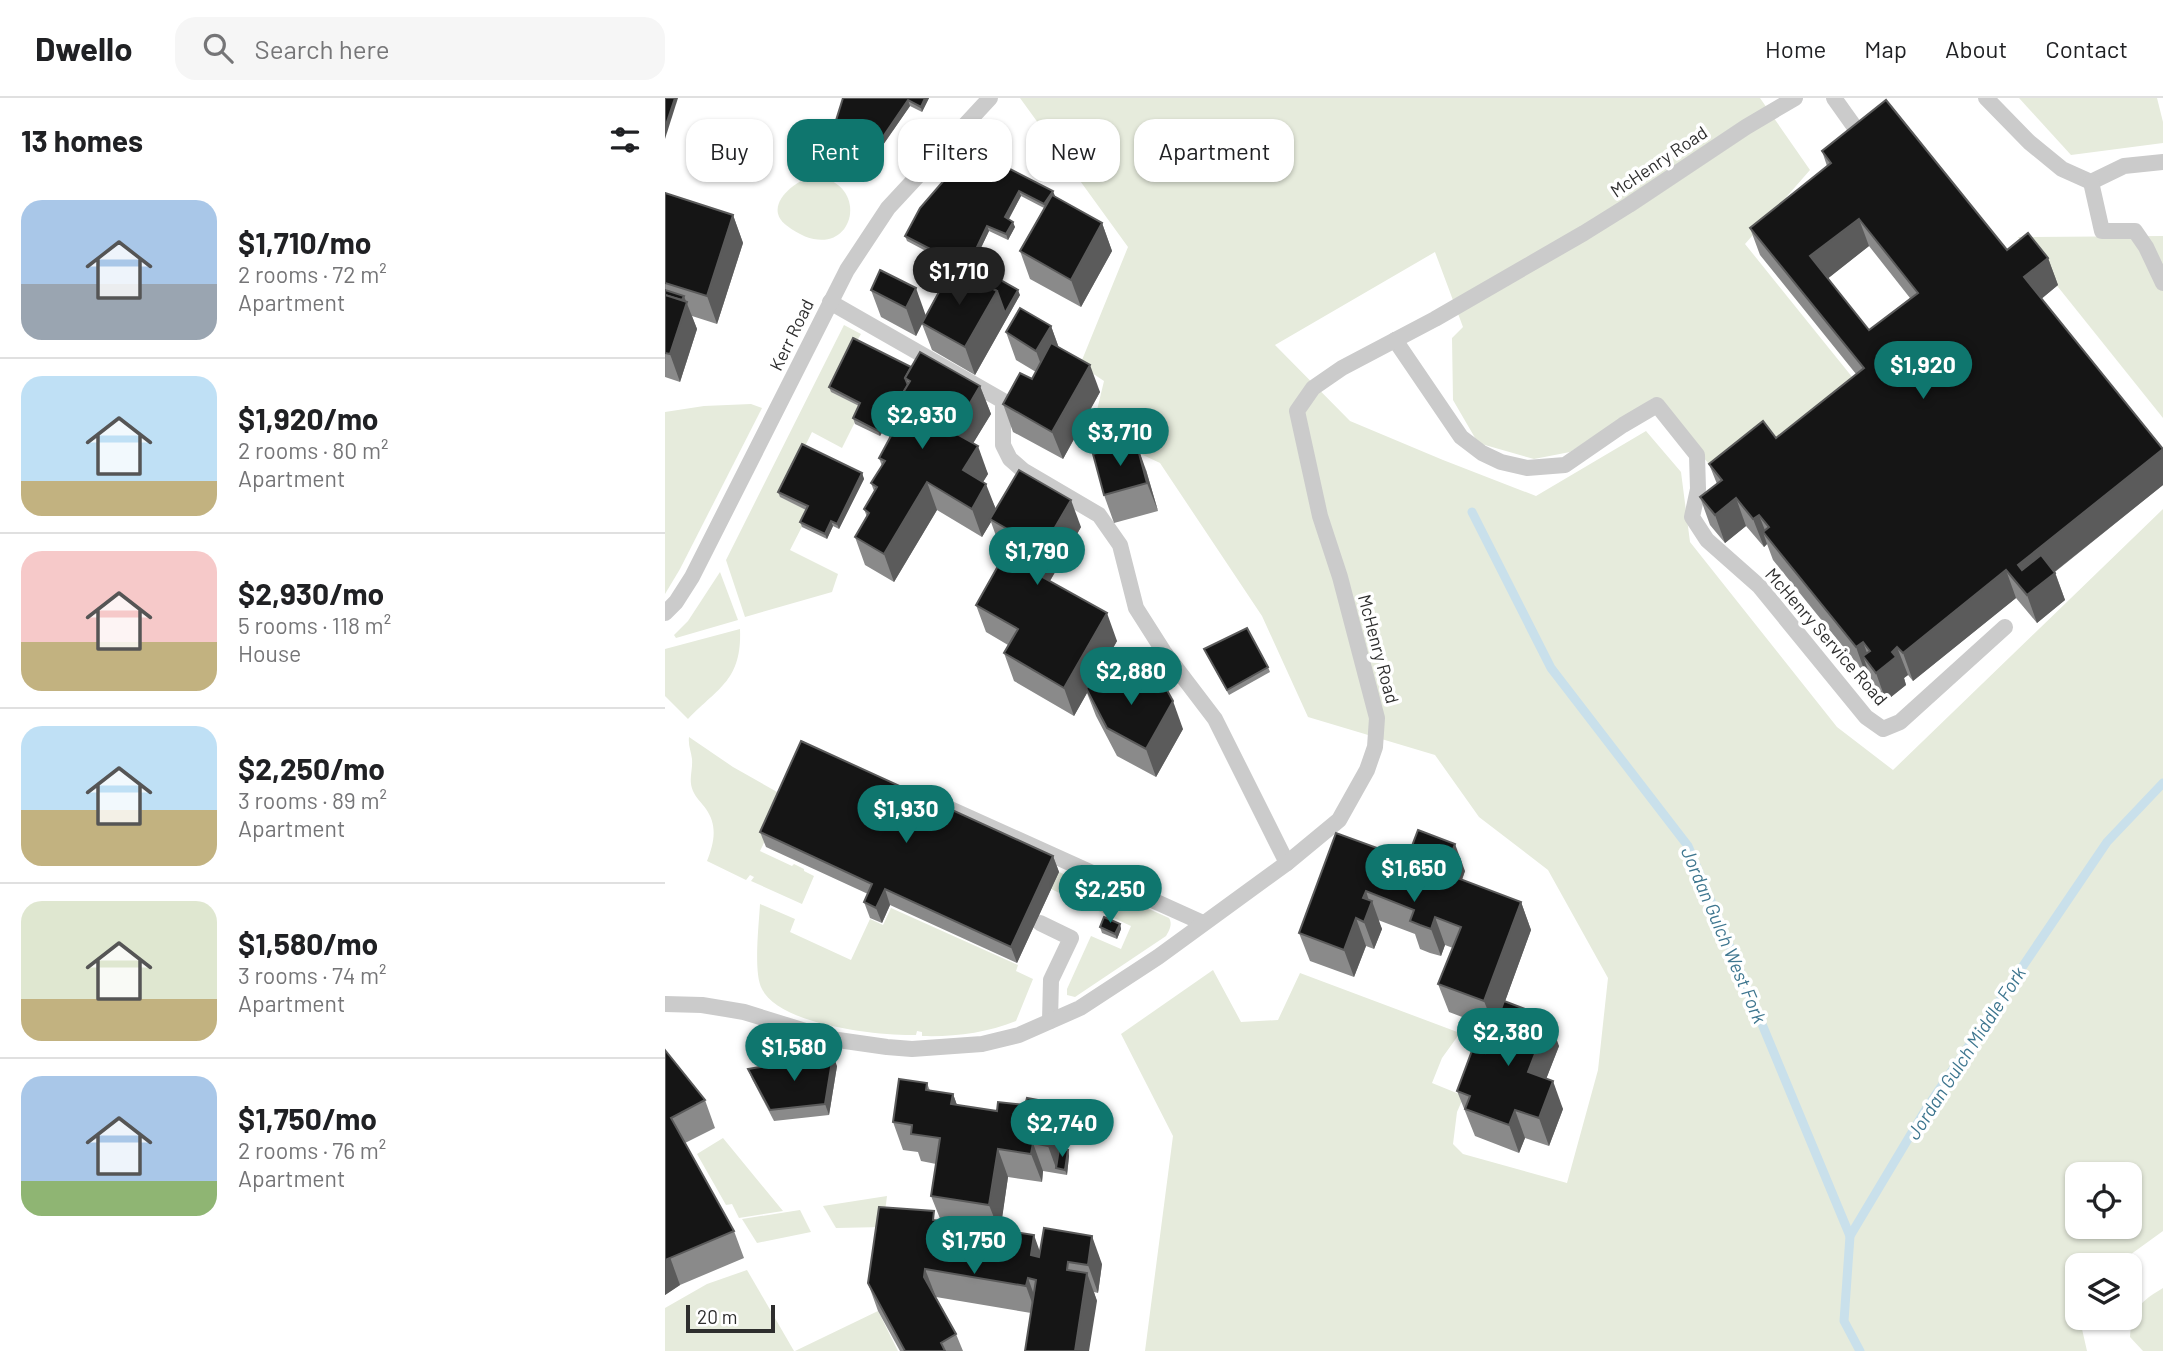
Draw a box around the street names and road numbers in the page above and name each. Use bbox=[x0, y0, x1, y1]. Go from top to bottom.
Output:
street label: McHenry Road bbox=[1606, 121, 1711, 202]
street label: Kerr Road bbox=[764, 295, 818, 374]
street label: McHenry Service Road bbox=[1761, 563, 1892, 710]
street label: McHenry Road bbox=[1354, 592, 1404, 706]

